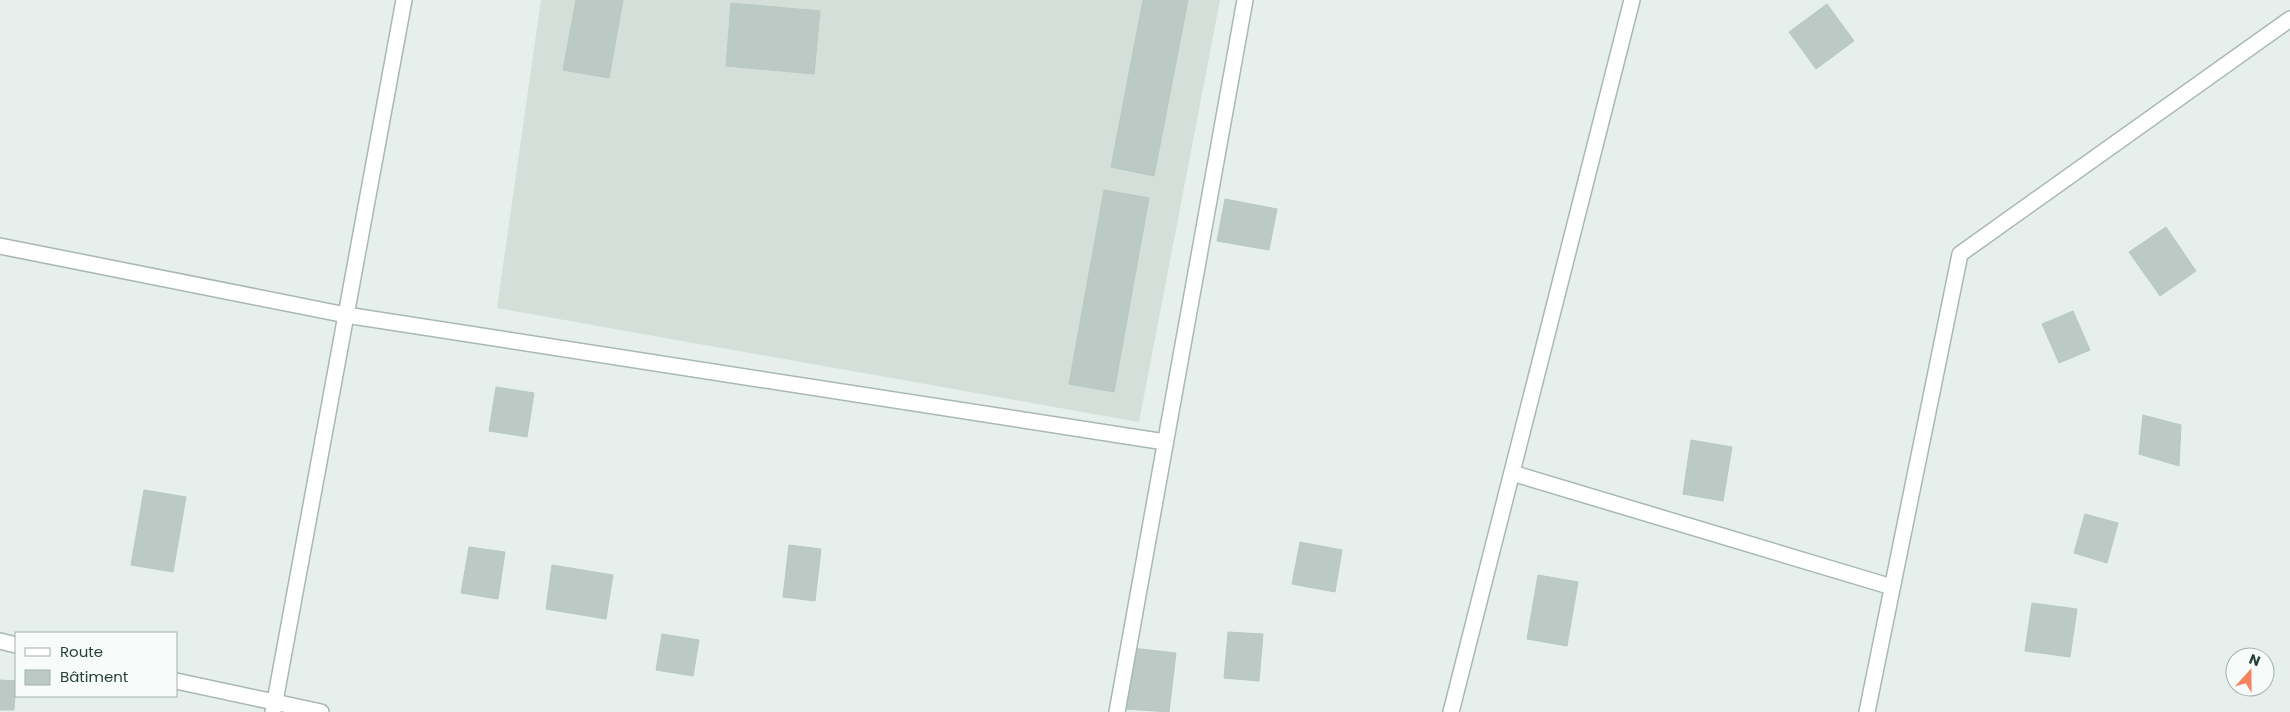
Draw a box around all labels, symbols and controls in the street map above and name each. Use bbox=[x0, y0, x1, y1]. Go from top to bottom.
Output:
legend bbox=[15, 632, 178, 697]
text: Route bbox=[60, 641, 103, 662]
north arrow bbox=[2225, 647, 2275, 697]
text: N bbox=[2246, 649, 2263, 671]
text: Bâtiment bbox=[60, 666, 128, 687]

